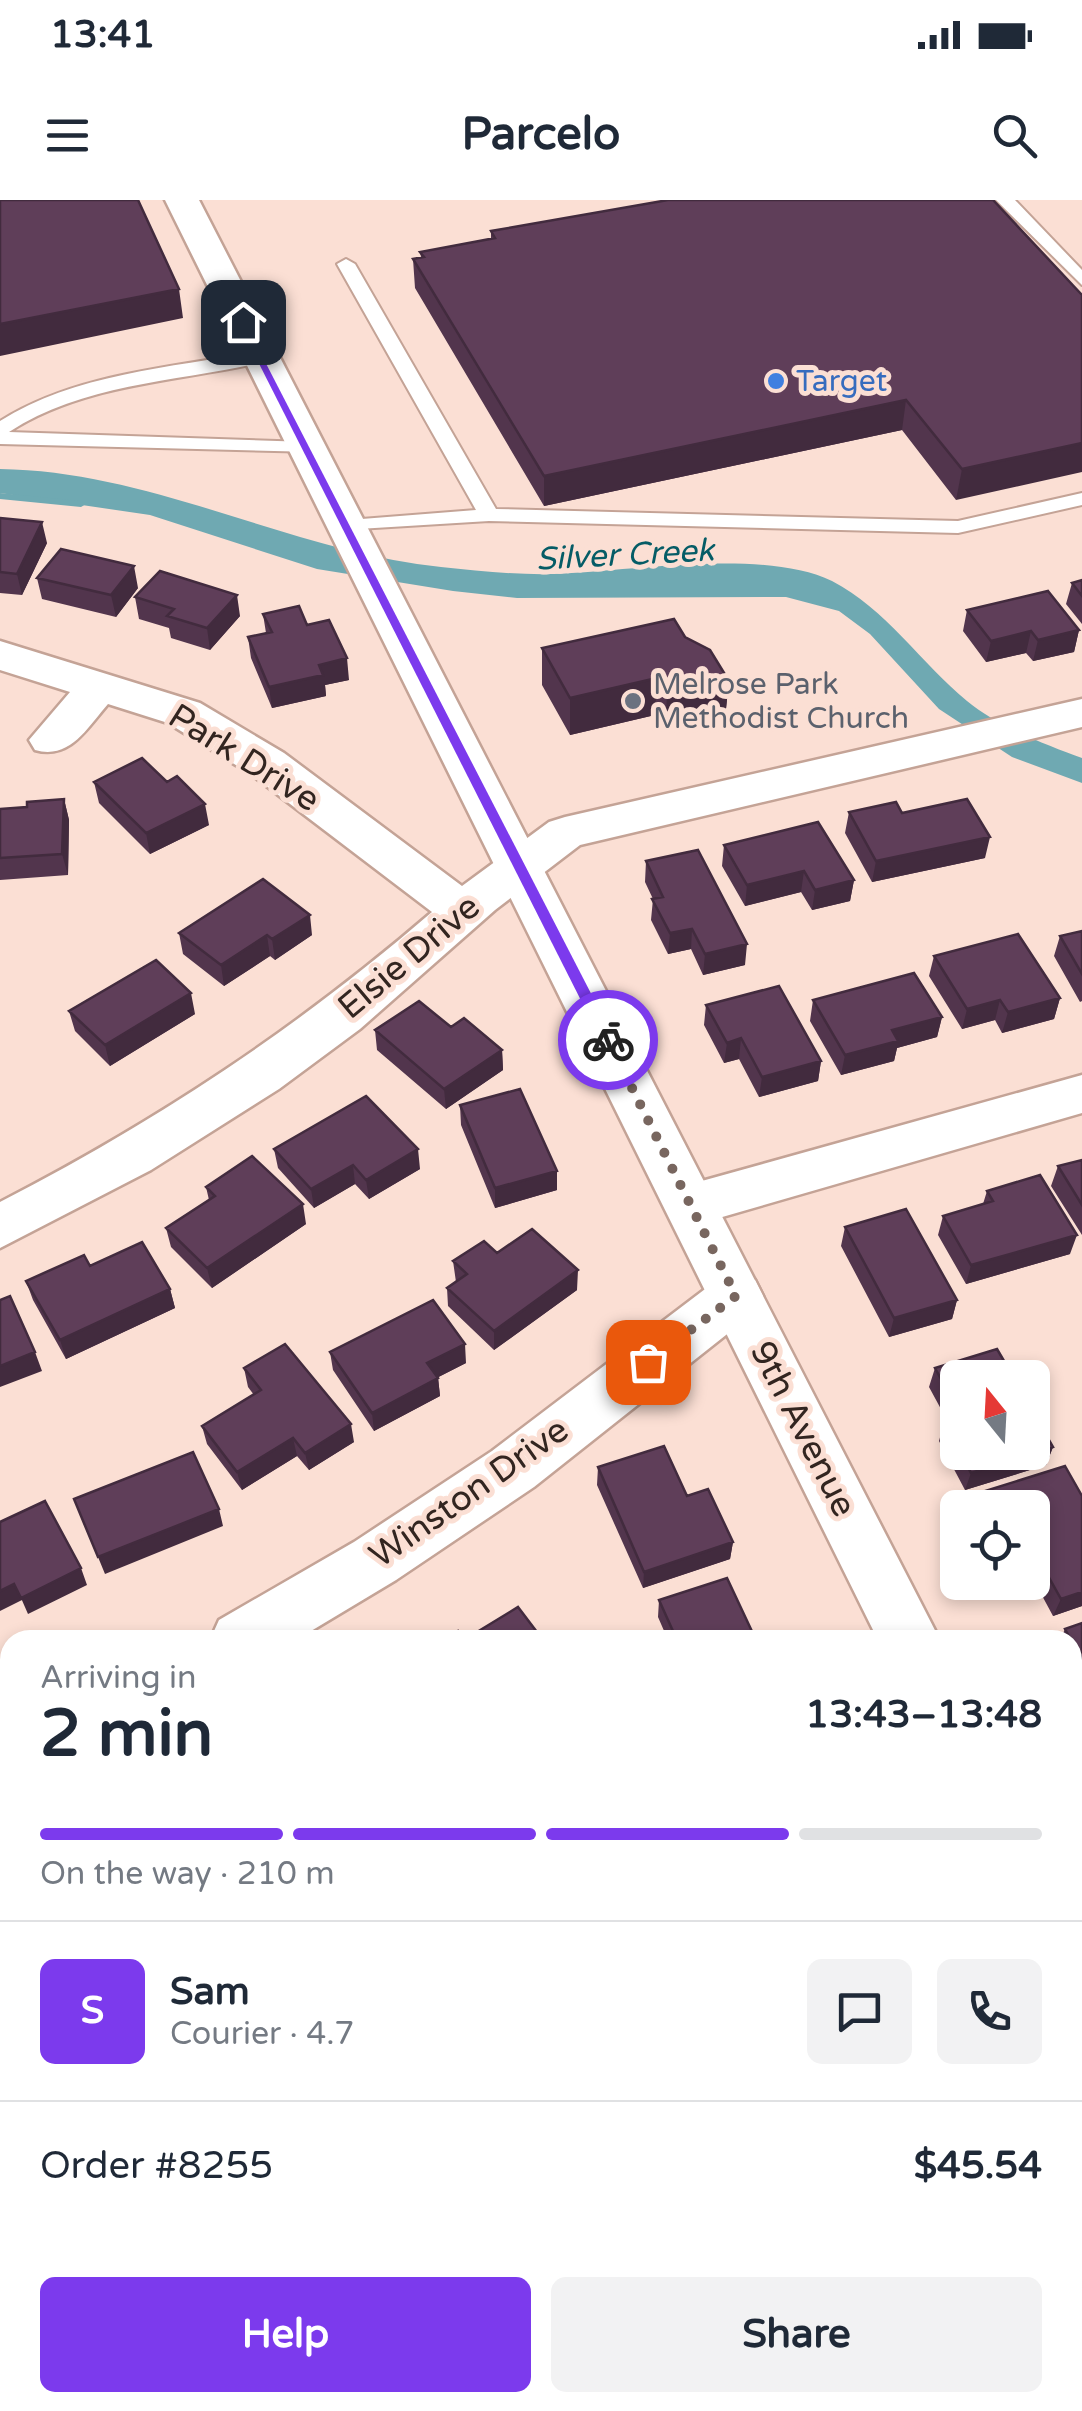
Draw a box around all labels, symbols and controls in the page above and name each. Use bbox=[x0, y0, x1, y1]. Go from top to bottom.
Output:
text: 13:41 bbox=[50, 12, 155, 58]
icon: menu bbox=[40, 108, 95, 163]
text: Parcelo bbox=[462, 108, 620, 162]
icon: search bbox=[987, 108, 1042, 163]
pin bbox=[201, 280, 286, 365]
icon: home bbox=[216, 295, 271, 350]
place label: Target bbox=[796, 363, 887, 400]
marker: Target bbox=[765, 370, 787, 392]
water label: Silver Creek bbox=[535, 531, 718, 579]
place label: Melrose Park Methodist Church bbox=[653, 666, 909, 737]
marker: Melrose Park Methodist Church bbox=[622, 690, 644, 712]
street label: Park Drive bbox=[161, 695, 327, 821]
street label: Elsie Drive bbox=[330, 886, 488, 1028]
courier bbox=[558, 990, 658, 1090]
icon: bike bbox=[581, 1013, 636, 1068]
pin bbox=[606, 1320, 691, 1405]
street label: 9th Avenue bbox=[741, 1334, 865, 1524]
icon: bag bbox=[621, 1335, 676, 1390]
north arrow bbox=[940, 1360, 1050, 1470]
map controls bbox=[940, 1360, 1050, 1600]
street label: Winston Drive bbox=[362, 1409, 576, 1577]
button: locate bbox=[940, 1490, 1050, 1600]
text: Arriving in bbox=[40, 1659, 197, 1697]
text: 13:43–13:48 bbox=[805, 1692, 1042, 1738]
text: 2 min bbox=[40, 1695, 213, 1774]
text: On the way · 210 m bbox=[40, 1855, 335, 1893]
button: chat bbox=[807, 1959, 912, 2064]
button: phone bbox=[937, 1959, 1042, 2064]
text: Sam bbox=[170, 1969, 250, 2015]
text: S bbox=[81, 1988, 104, 2034]
text: Courier · 4.7 bbox=[170, 2015, 354, 2053]
text: Order #8255 bbox=[40, 2143, 273, 2189]
text: $45.54 bbox=[914, 2143, 1042, 2189]
button: Help bbox=[40, 2277, 531, 2392]
button: Share bbox=[551, 2277, 1042, 2392]

